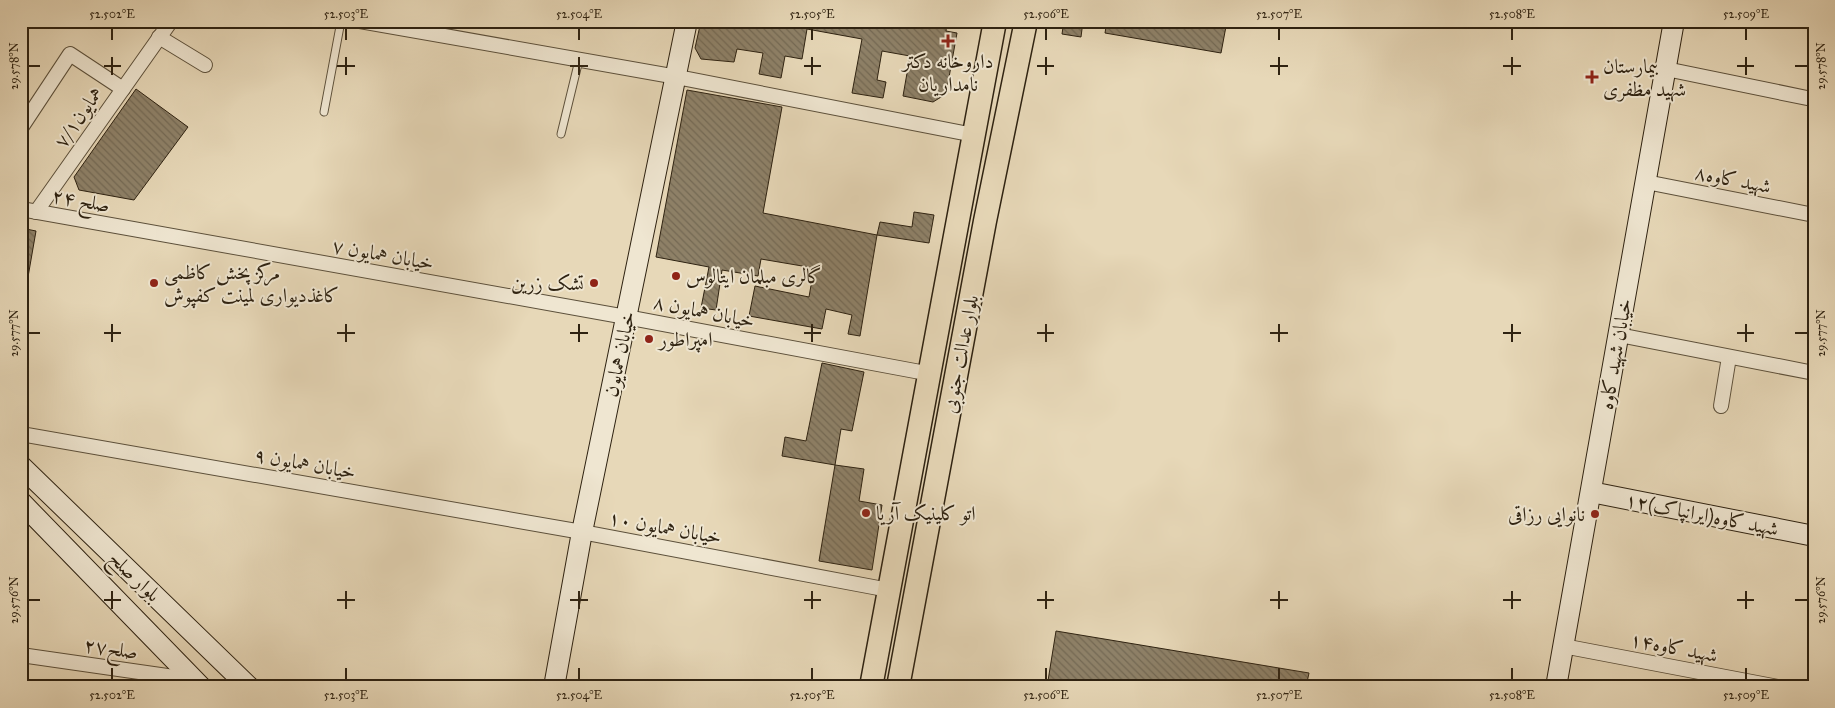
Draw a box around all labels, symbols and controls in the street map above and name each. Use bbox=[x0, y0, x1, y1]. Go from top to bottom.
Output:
text: 52.502°E bbox=[89, 7, 135, 21]
text: 52.503°E bbox=[324, 7, 369, 21]
text: 52.504°E bbox=[556, 7, 603, 21]
text: 52.505°E bbox=[789, 7, 835, 21]
text: 52.506°E bbox=[1023, 7, 1069, 21]
text: 52.507°E bbox=[1256, 7, 1302, 21]
text: 52.508°E bbox=[1489, 7, 1535, 21]
text: 52.509°E bbox=[1723, 7, 1769, 21]
marker: داروخانه دکتر نامداریان bbox=[942, 35, 954, 47]
text: 29.578°N bbox=[7, 42, 21, 90]
text: 29.578°N bbox=[1814, 42, 1828, 90]
place label: داروخانه دکتر نامداریان bbox=[901, 49, 993, 97]
place label: بیمارستان شهید مظفری bbox=[1603, 54, 1686, 102]
marker: بیمارستان شهید مظفری bbox=[1585, 70, 1599, 84]
street label: همایون۷/۱ bbox=[48, 82, 108, 153]
street label: شهید کاوه۸ bbox=[1693, 160, 1773, 199]
street label: صلح ۲۴ bbox=[49, 183, 112, 223]
street label: خیابان همایون ۷ bbox=[330, 233, 436, 276]
place label: مرکز پخش کاظمی کاغذدیواری لمینت کفپوش bbox=[164, 260, 340, 309]
place label: گالری مبلمان ایتالوس bbox=[686, 264, 822, 289]
marker: گالری مبلمان ایتالوس bbox=[670, 270, 682, 282]
place label: تشک زرین bbox=[511, 271, 584, 295]
marker: مرکز پخش کاظمی کاغذدیواری لمینت کفپوش bbox=[148, 277, 160, 289]
marker: تشک زرین bbox=[588, 277, 600, 289]
street label: خیابان همایون ۸ bbox=[651, 289, 757, 334]
street label: بلوار عدالت جنوبی bbox=[937, 293, 986, 416]
street label: خیابان شهید کاوه bbox=[1593, 297, 1638, 412]
text: 29.577°N bbox=[7, 309, 21, 357]
street label: خیابان همایون bbox=[598, 309, 641, 399]
text: 29.577°N bbox=[1814, 309, 1828, 357]
place label: امپراطور bbox=[657, 327, 713, 353]
marker: امپراطور bbox=[643, 333, 655, 345]
street label: خیابان همایون ۹ bbox=[252, 442, 358, 485]
street label: ۱۲شهید کاوه(ایرانپاک) bbox=[1623, 487, 1781, 542]
place label: اتو کلینیک آریا bbox=[876, 501, 976, 526]
place label: نانوایی رزاقی bbox=[1508, 502, 1585, 528]
street label: خیابان همایون ۱۰ bbox=[606, 505, 723, 550]
marker: اتو کلینیک آریا bbox=[860, 507, 872, 519]
marker: نانوایی رزاقی bbox=[1589, 508, 1601, 520]
street label: بلوار صلح bbox=[100, 546, 166, 611]
text: 29.576°N bbox=[7, 576, 21, 624]
text: 29.576°N bbox=[1814, 576, 1828, 624]
street label: شهید کاوه۱۴ bbox=[1628, 627, 1720, 668]
street label: صلح۲۷ bbox=[82, 632, 139, 670]
text: 52.502°E bbox=[89, 688, 135, 702]
text: 52.503°E bbox=[324, 688, 369, 702]
text: 52.504°E bbox=[556, 688, 603, 702]
text: 52.505°E bbox=[789, 688, 835, 702]
text: 52.506°E bbox=[1023, 688, 1069, 702]
text: 52.507°E bbox=[1256, 688, 1302, 702]
text: 52.508°E bbox=[1489, 688, 1535, 702]
text: 52.509°E bbox=[1723, 688, 1769, 702]

